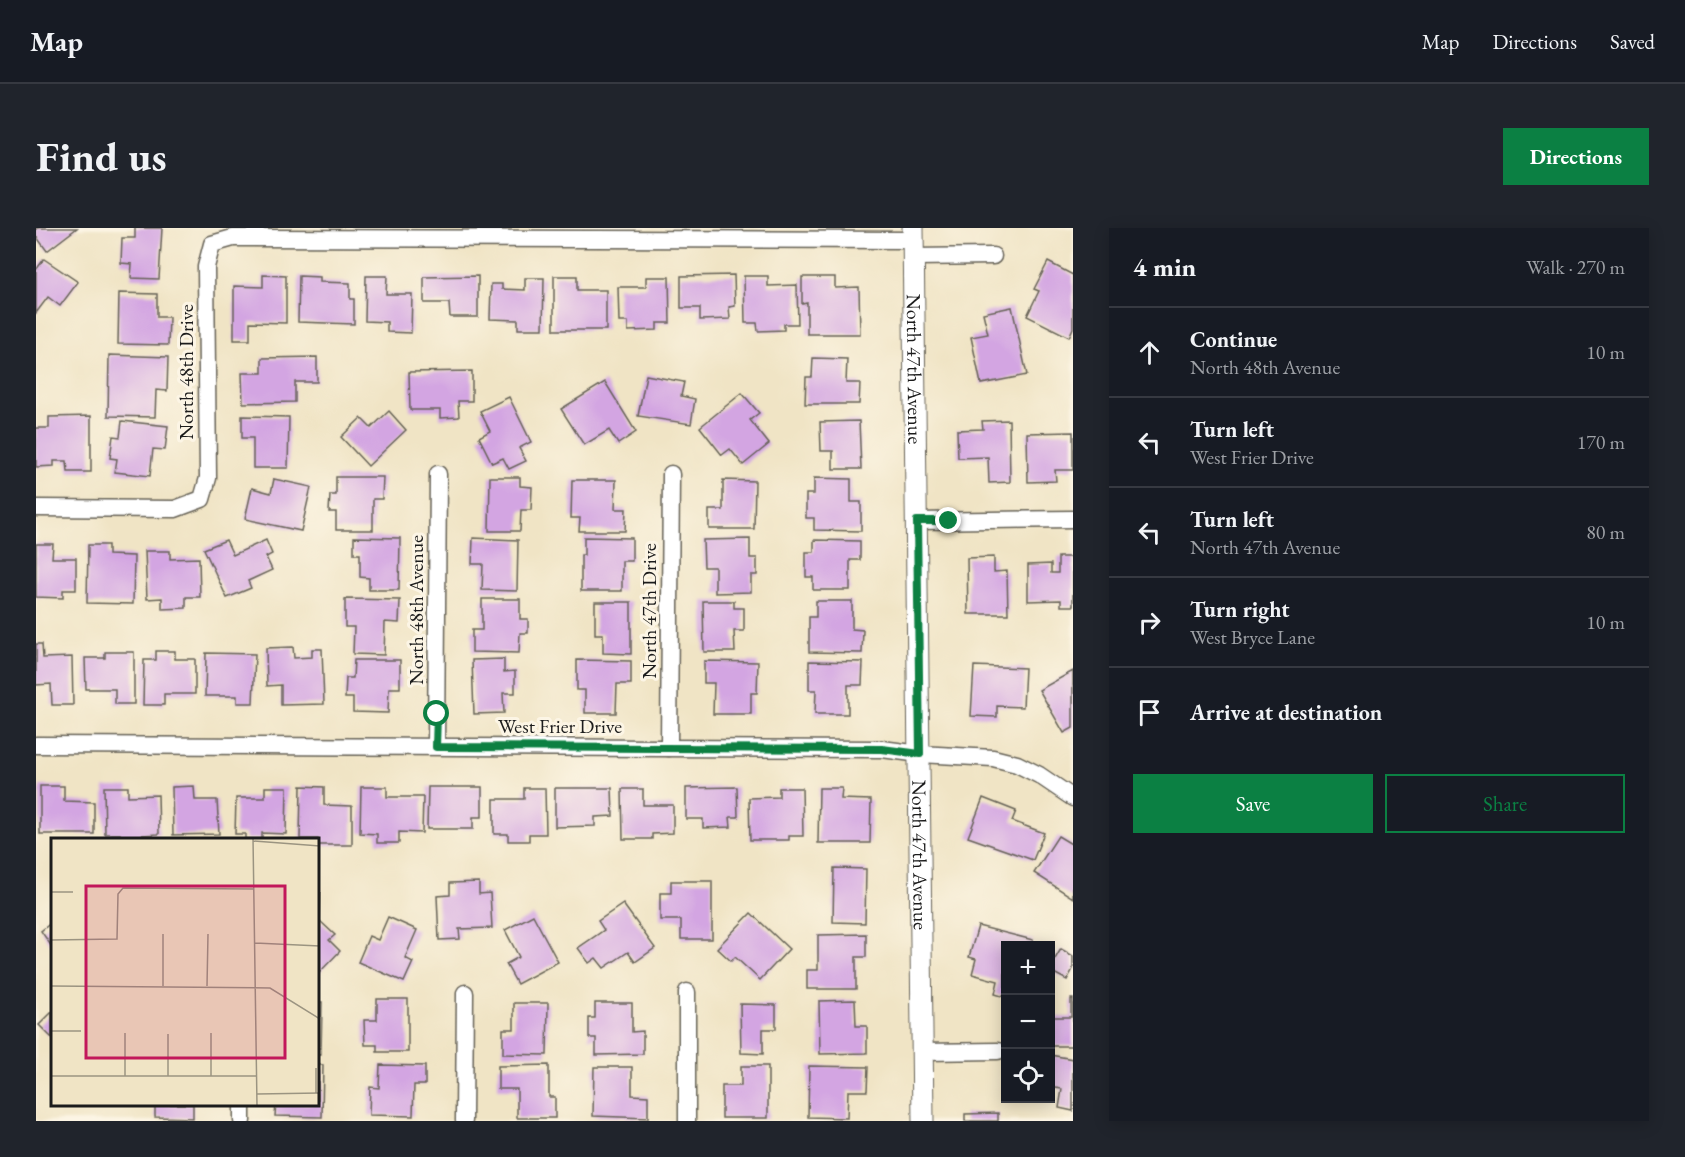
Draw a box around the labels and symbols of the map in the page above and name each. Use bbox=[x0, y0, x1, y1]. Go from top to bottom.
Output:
street label: North 47th Avenue bbox=[901, 294, 928, 444]
street label: North 48th Drive bbox=[173, 304, 199, 440]
route end bbox=[935, 507, 961, 533]
street label: North 48th Avenue bbox=[403, 535, 429, 685]
street label: North 47th Drive bbox=[636, 543, 662, 679]
route start bbox=[423, 700, 449, 726]
street label: West Frier Drive bbox=[498, 713, 622, 739]
street label: North 47th Avenue bbox=[906, 780, 934, 930]
inset map bbox=[51, 838, 320, 1106]

